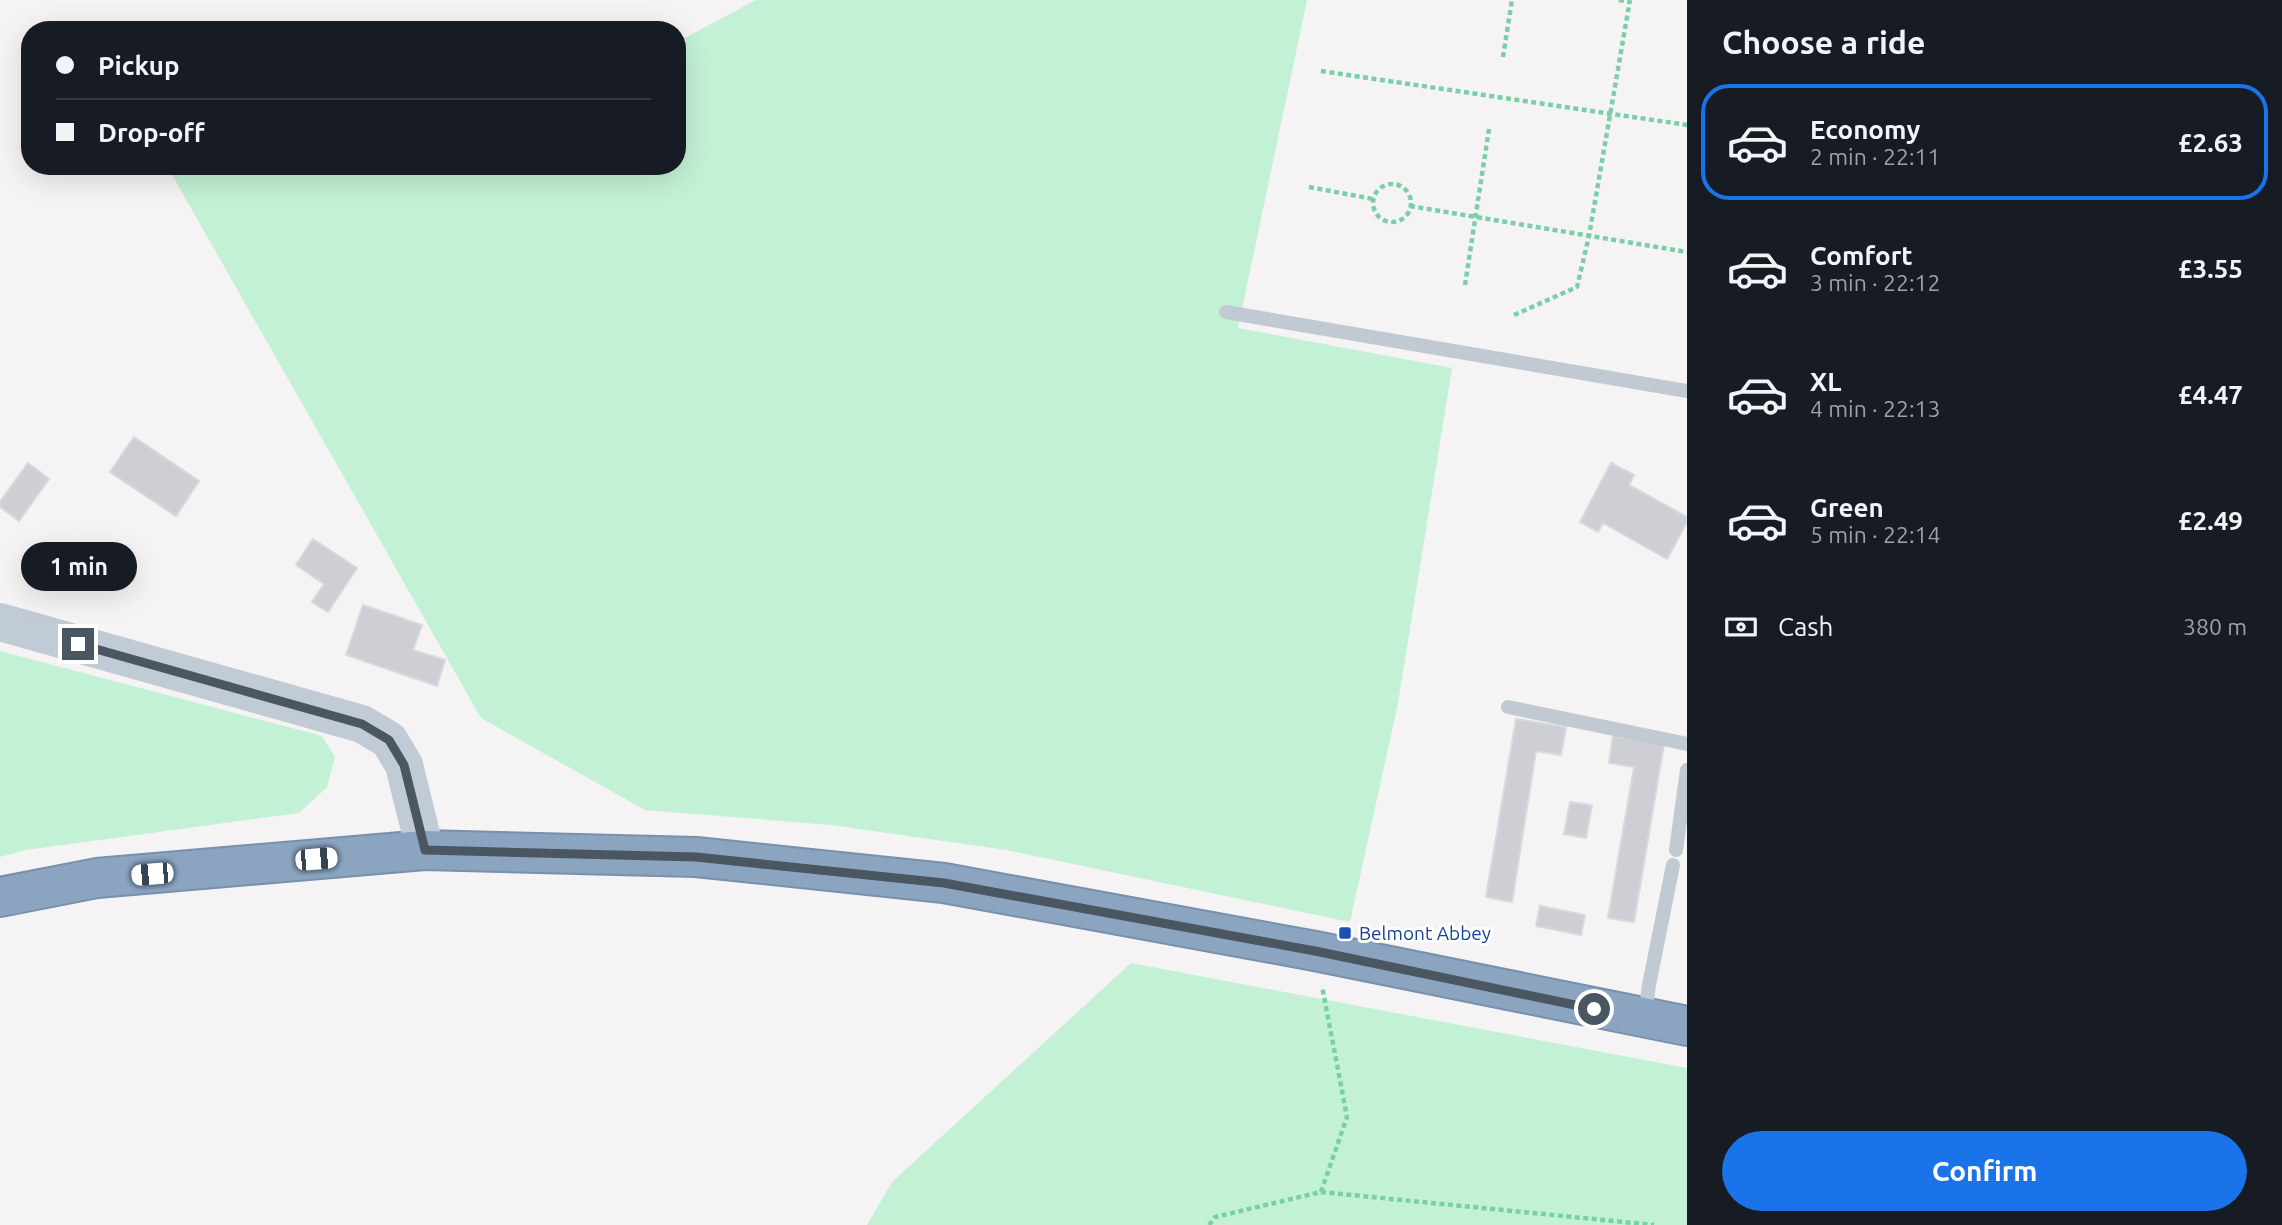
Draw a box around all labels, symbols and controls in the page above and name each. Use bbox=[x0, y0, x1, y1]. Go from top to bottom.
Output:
text: Choose a ride bbox=[1722, 24, 1925, 60]
text: Pickup bbox=[98, 51, 180, 80]
icon: car bbox=[1726, 111, 1789, 174]
text: Economy bbox=[1810, 115, 1920, 144]
text: Drop-off bbox=[98, 118, 205, 147]
text: £2.63 bbox=[2178, 128, 2243, 157]
text: 2 min · 22:11 bbox=[1810, 144, 1941, 169]
icon: car bbox=[1726, 237, 1789, 300]
text: Comfort bbox=[1810, 241, 1913, 270]
text: £3.55 bbox=[2178, 254, 2243, 283]
text: 3 min · 22:12 bbox=[1810, 270, 1941, 295]
icon: car bbox=[1726, 363, 1789, 426]
text: XL bbox=[1810, 367, 1841, 396]
text: £4.47 bbox=[2178, 380, 2243, 409]
text: 4 min · 22:13 bbox=[1810, 396, 1941, 421]
icon: car bbox=[1726, 489, 1789, 552]
text: Green bbox=[1810, 493, 1884, 522]
text: £2.49 bbox=[2178, 506, 2243, 535]
text: 5 min · 22:14 bbox=[1810, 522, 1941, 547]
callout: 1 min bbox=[20, 542, 136, 592]
text: 1 min bbox=[50, 554, 108, 579]
icon: cash bbox=[1722, 608, 1760, 646]
text: Cash bbox=[1778, 612, 1833, 641]
text: 380 m bbox=[2183, 614, 2247, 639]
route end bbox=[62, 628, 94, 660]
car bbox=[295, 847, 338, 871]
car bbox=[131, 862, 174, 886]
place label: Belmont Abbey bbox=[1359, 922, 1491, 944]
marker: Belmont Abbey bbox=[1337, 925, 1353, 941]
route start bbox=[1578, 993, 1610, 1025]
button: Confirm bbox=[1722, 1131, 2247, 1211]

